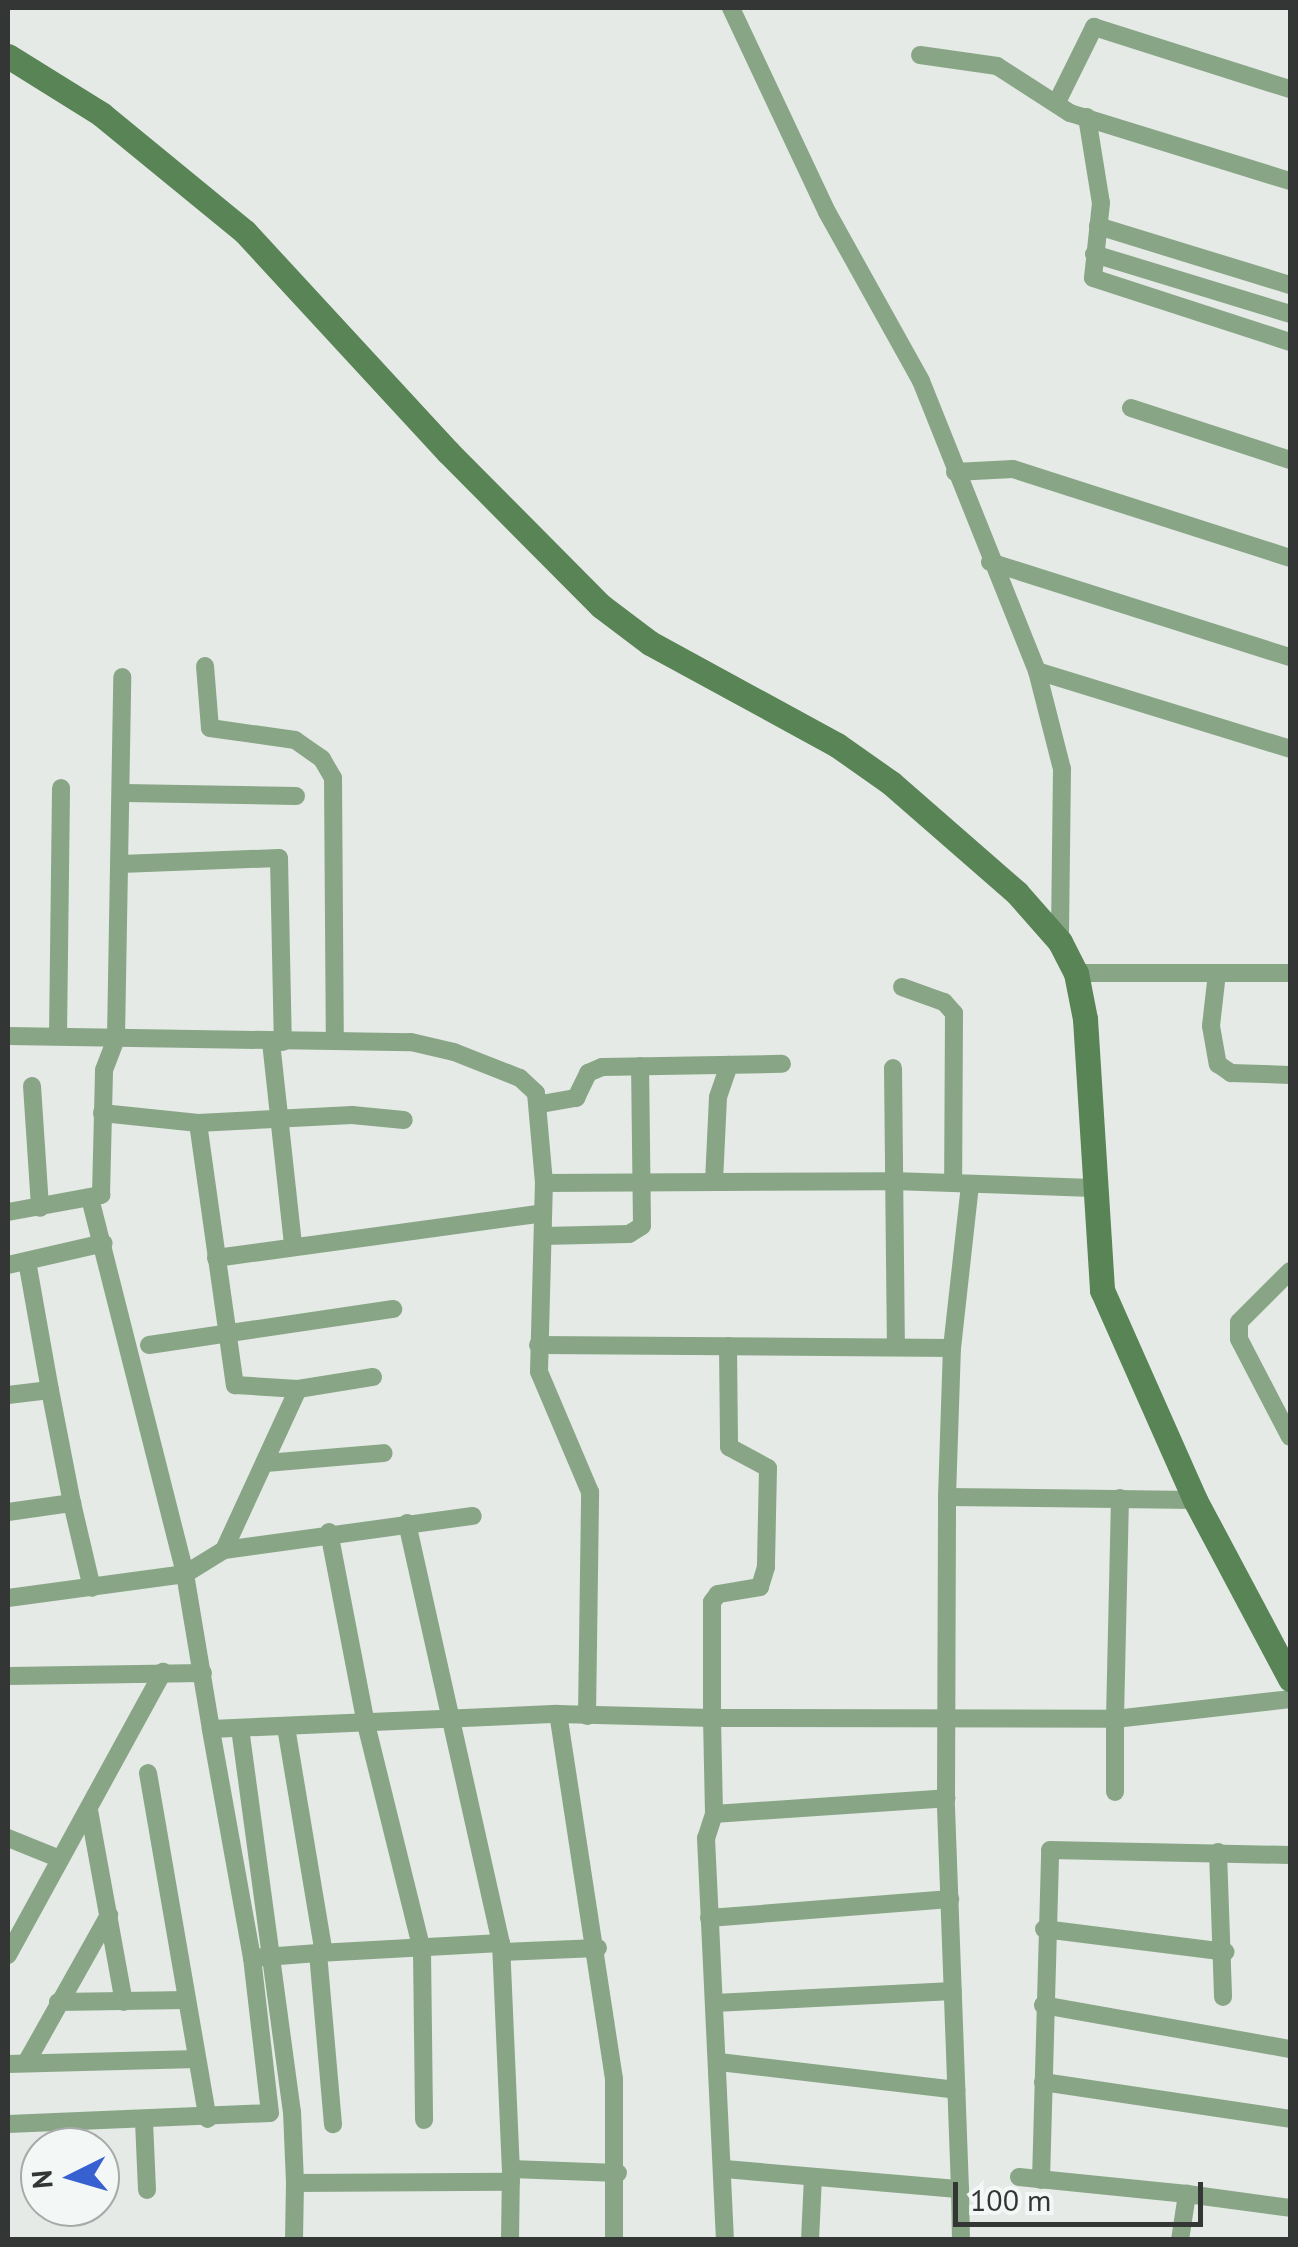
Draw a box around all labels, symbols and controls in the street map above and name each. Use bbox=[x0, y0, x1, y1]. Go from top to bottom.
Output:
north arrow bbox=[20, 2127, 120, 2227]
scale bar bbox=[958, 2162, 1208, 2224]
text: N bbox=[22, 2169, 61, 2190]
text: 100 m bbox=[970, 2180, 1051, 2219]

